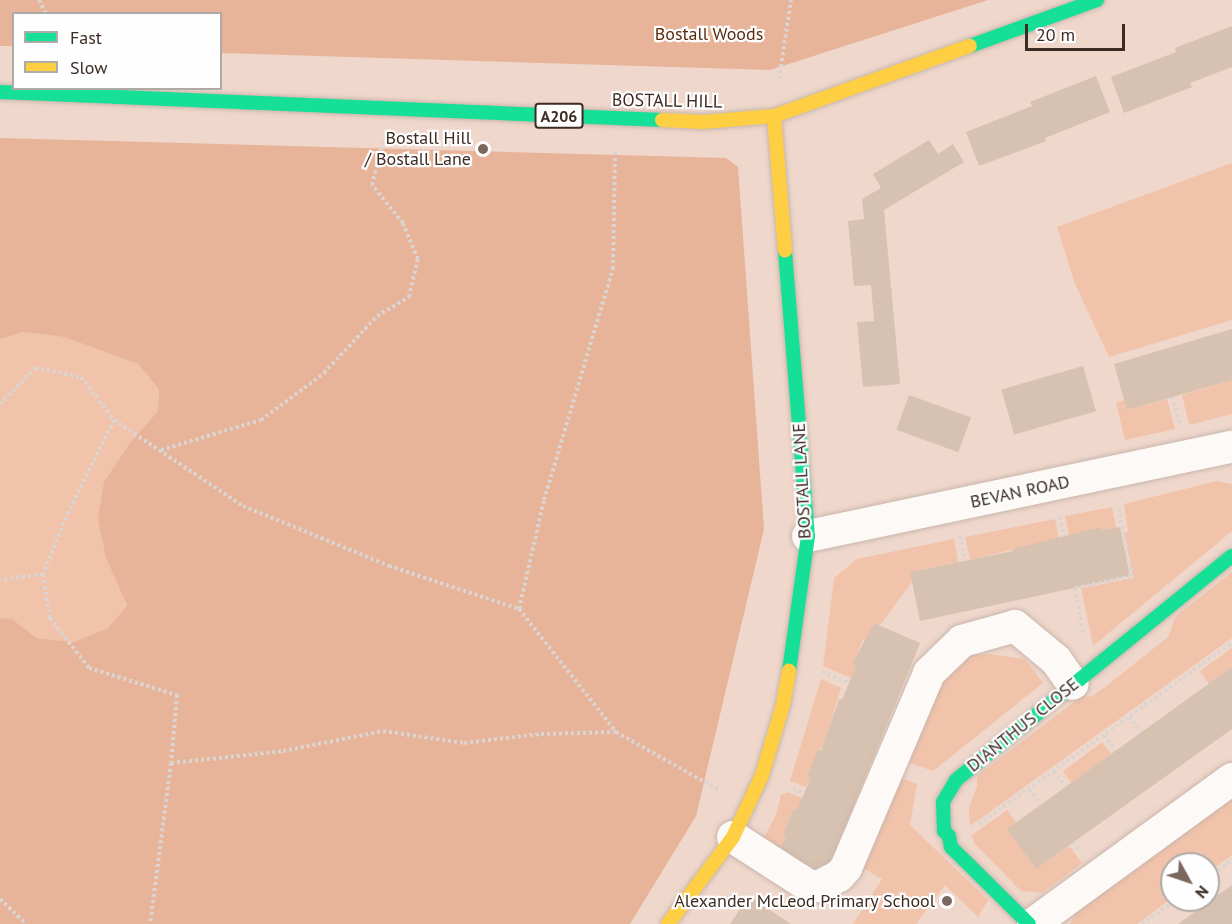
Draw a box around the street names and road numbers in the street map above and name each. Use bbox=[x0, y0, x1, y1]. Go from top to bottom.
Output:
street label: BOSTALL HILL bbox=[611, 89, 723, 113]
road number: A206 bbox=[534, 103, 584, 129]
street label: BOSTALL LANE bbox=[788, 422, 816, 540]
street label: BEVAN ROAD bbox=[968, 471, 1072, 513]
street label: DIANTHUS CLOSE bbox=[963, 673, 1083, 777]

